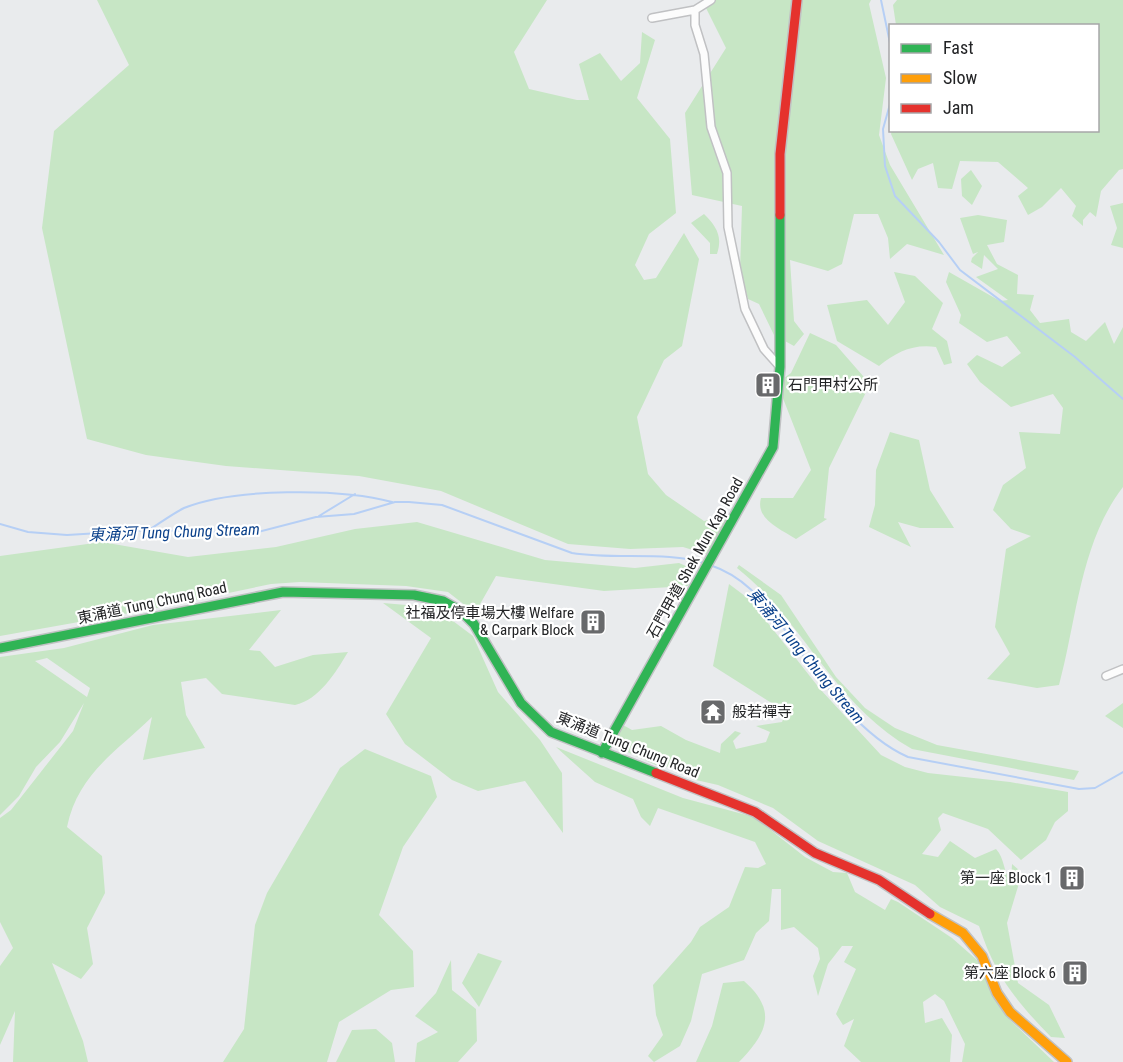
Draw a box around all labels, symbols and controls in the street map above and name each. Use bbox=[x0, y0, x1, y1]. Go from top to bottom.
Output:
legend bbox=[889, 24, 1099, 132]
text: Fast bbox=[943, 37, 974, 58]
text: Slow bbox=[943, 67, 978, 88]
text: Jam bbox=[943, 97, 974, 118]
building icon: 石門甲村公所 bbox=[753, 370, 783, 400]
place label: 石門甲村公所 bbox=[788, 376, 878, 394]
street label: 石門甲道 Shek Mun Kap Road bbox=[643, 474, 747, 642]
water label: 東涌河 Tung Chung Stream bbox=[88, 520, 260, 544]
street label: 東涌道 Tung Chung Road bbox=[76, 578, 228, 628]
water label: 東涌河 Tung Chung Stream bbox=[744, 584, 868, 728]
place label: 社福及停車場大樓 Welfare & Carpark Block bbox=[405, 604, 574, 639]
building icon: 社福及停車場大樓 Welfare & Carpark Block bbox=[578, 607, 608, 637]
temple icon: 般若禪寺 bbox=[698, 697, 728, 727]
place label: 般若禪寺 bbox=[732, 703, 792, 721]
street label: 東涌道 Tung Chung Road bbox=[554, 708, 702, 782]
building icon: 第一座 Block 1 bbox=[1057, 863, 1087, 893]
place label: 第一座 Block 1 bbox=[960, 869, 1052, 887]
building icon: 第六座 Block 6 bbox=[1060, 958, 1090, 988]
place label: 第六座 Block 6 bbox=[964, 964, 1056, 982]

